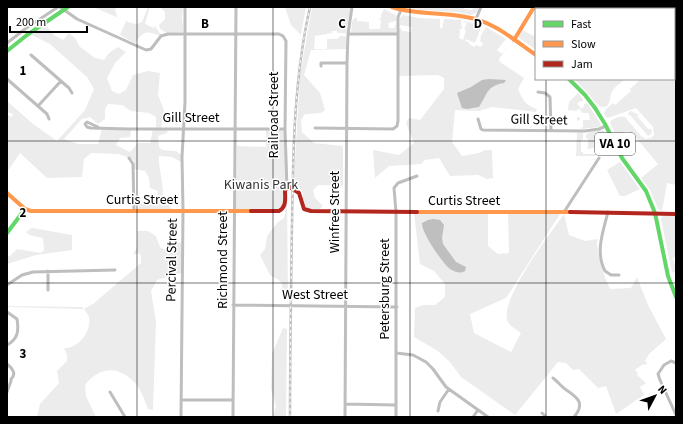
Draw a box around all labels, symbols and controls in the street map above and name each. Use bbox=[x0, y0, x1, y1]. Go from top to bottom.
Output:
scale bar bbox=[10, 8, 87, 34]
legend bbox=[535, 8, 675, 80]
text: 200 m bbox=[16, 14, 46, 31]
text: B bbox=[201, 15, 209, 33]
text: C bbox=[338, 15, 346, 33]
text: D bbox=[474, 15, 482, 33]
text: Fast bbox=[571, 16, 591, 33]
text: Slow bbox=[571, 36, 596, 53]
text: Jam bbox=[571, 56, 593, 73]
text: 1 bbox=[20, 62, 27, 80]
street label: Railroad Street bbox=[264, 71, 284, 158]
street label: Gill Street bbox=[162, 108, 220, 128]
street label: Gill Street bbox=[510, 110, 568, 131]
road number: VA 10 bbox=[595, 133, 635, 155]
street label: Winfree Street bbox=[325, 170, 345, 253]
park label: Kiwanis Park bbox=[224, 175, 298, 195]
street label: Curtis Street bbox=[106, 190, 178, 210]
street label: Curtis Street bbox=[428, 191, 500, 211]
text: 2 bbox=[20, 204, 27, 222]
street label: Richmond Street bbox=[213, 211, 233, 309]
street label: Percival Street bbox=[161, 218, 183, 302]
street label: Petersburg Street bbox=[375, 238, 395, 340]
street label: West Street bbox=[282, 285, 348, 305]
text: 3 bbox=[20, 345, 27, 363]
north arrow bbox=[635, 376, 675, 416]
text: N bbox=[654, 382, 670, 397]

